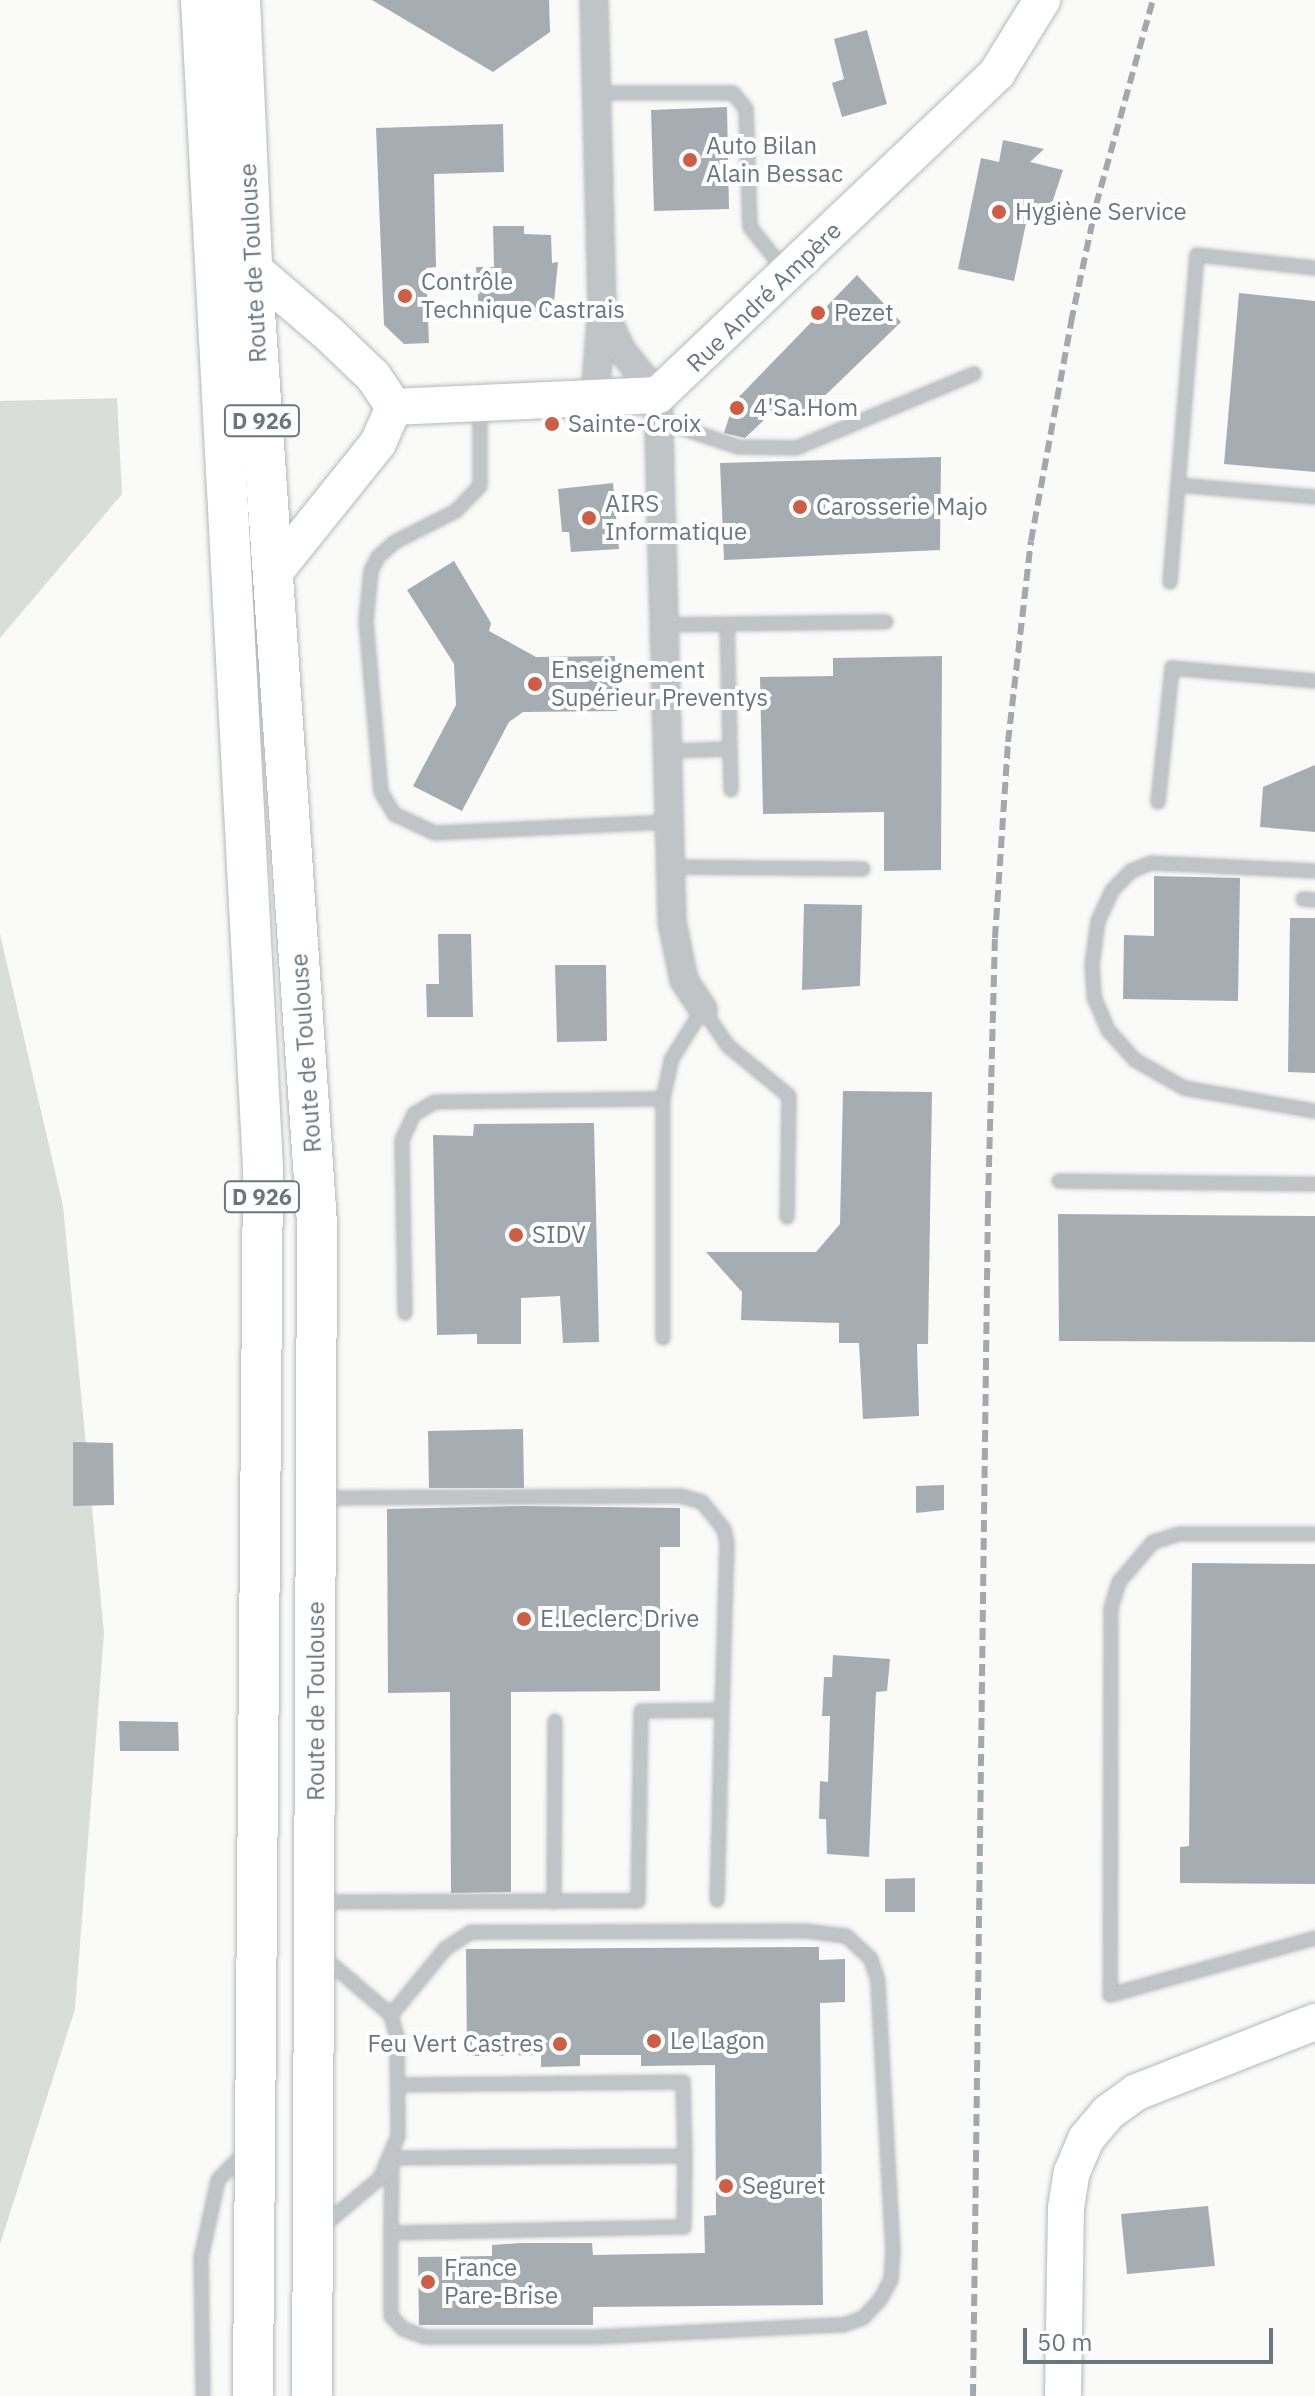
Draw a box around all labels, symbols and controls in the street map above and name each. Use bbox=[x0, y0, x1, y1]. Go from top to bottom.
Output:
place label: Auto Bilan Alain Bessac bbox=[706, 132, 843, 188]
marker: Auto Bilan Alain Bessac bbox=[681, 151, 699, 169]
street label: Route de Toulouse bbox=[233, 163, 273, 363]
place label: Hygiène Service bbox=[1015, 198, 1187, 226]
marker: Hygiène Service bbox=[990, 203, 1008, 221]
street label: Rue André Ampère bbox=[681, 216, 847, 378]
place label: Contrôle Technique Castrais bbox=[421, 268, 625, 324]
marker: Contrôle Technique Castrais bbox=[396, 287, 414, 305]
place label: Pezet bbox=[834, 299, 894, 327]
marker: Pezet bbox=[809, 304, 827, 322]
place label: 4'Sa.Hom bbox=[753, 394, 858, 422]
marker: 4'Sa.Hom bbox=[728, 399, 746, 417]
road number: D 926 bbox=[222, 403, 302, 439]
place label: Sainte-Croix bbox=[568, 410, 701, 438]
marker: Sainte-Croix bbox=[543, 415, 561, 433]
place label: AIRS Informatique bbox=[605, 490, 747, 546]
place label: Carosserie Majo bbox=[816, 493, 988, 521]
marker: Carosserie Majo bbox=[791, 498, 809, 516]
marker: AIRS Informatique bbox=[580, 509, 598, 527]
place label: Enseignement Supérieur Preventys bbox=[551, 656, 768, 712]
marker: Enseignement Supérieur Preventys bbox=[526, 675, 544, 693]
street label: Route de Toulouse bbox=[285, 952, 327, 1154]
road number: D 926 bbox=[222, 1179, 302, 1215]
place label: SIDV bbox=[532, 1221, 586, 1249]
marker: SIDV bbox=[507, 1226, 525, 1244]
street label: Route de Toulouse bbox=[302, 1601, 330, 1801]
place label: E.Leclerc Drive bbox=[540, 1605, 699, 1633]
marker: E.Leclerc Drive bbox=[515, 1610, 533, 1628]
place label: Le Lagon bbox=[670, 2027, 765, 2055]
place label: Feu Vert Castres bbox=[367, 2030, 544, 2058]
marker: Le Lagon bbox=[645, 2032, 663, 2050]
marker: Feu Vert Castres bbox=[551, 2035, 569, 2053]
place label: Seguret bbox=[742, 2172, 826, 2200]
marker: Seguret bbox=[717, 2177, 735, 2195]
place label: France Pare-Brise bbox=[444, 2254, 558, 2310]
marker: France Pare-Brise bbox=[419, 2273, 437, 2291]
scale bar bbox=[1027, 2312, 1277, 2362]
text: 50 m bbox=[1037, 2326, 1092, 2358]

